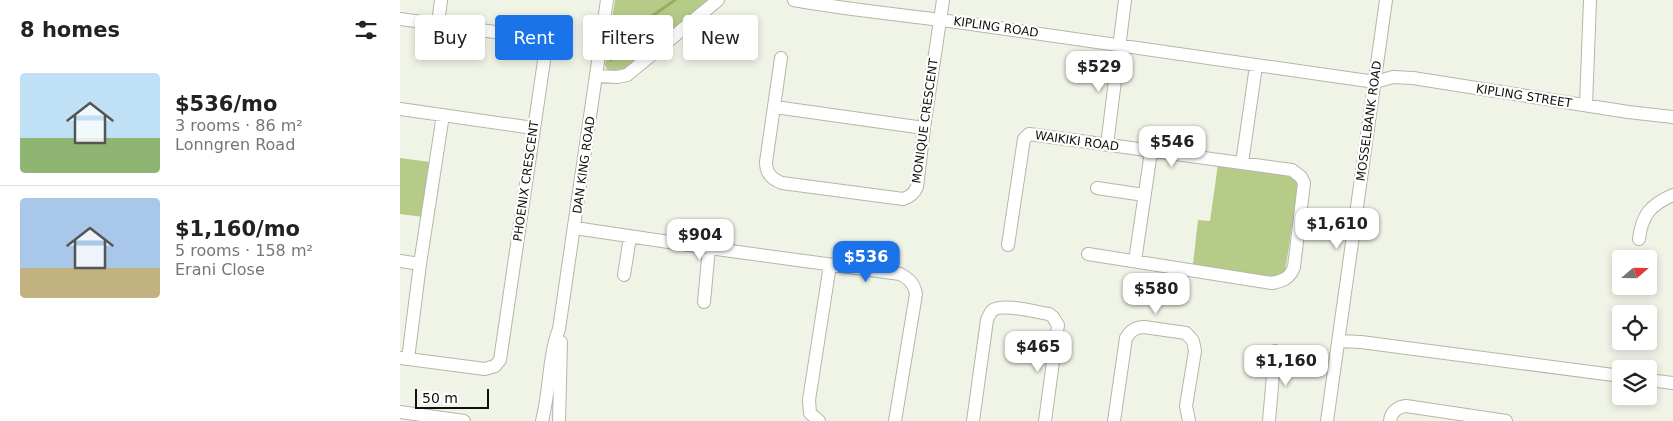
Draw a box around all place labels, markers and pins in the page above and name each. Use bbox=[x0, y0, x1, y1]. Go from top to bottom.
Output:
pin: $529 bbox=[1069, 51, 1129, 93]
pin: $546 bbox=[1142, 126, 1202, 168]
pin: $1,610 bbox=[1296, 208, 1378, 250]
pin: $904 bbox=[670, 218, 730, 261]
pin: $536 bbox=[836, 240, 896, 283]
pin: $580 bbox=[1126, 272, 1186, 315]
pin: $465 bbox=[1008, 330, 1068, 373]
pin: $1,160 bbox=[1245, 344, 1327, 387]

